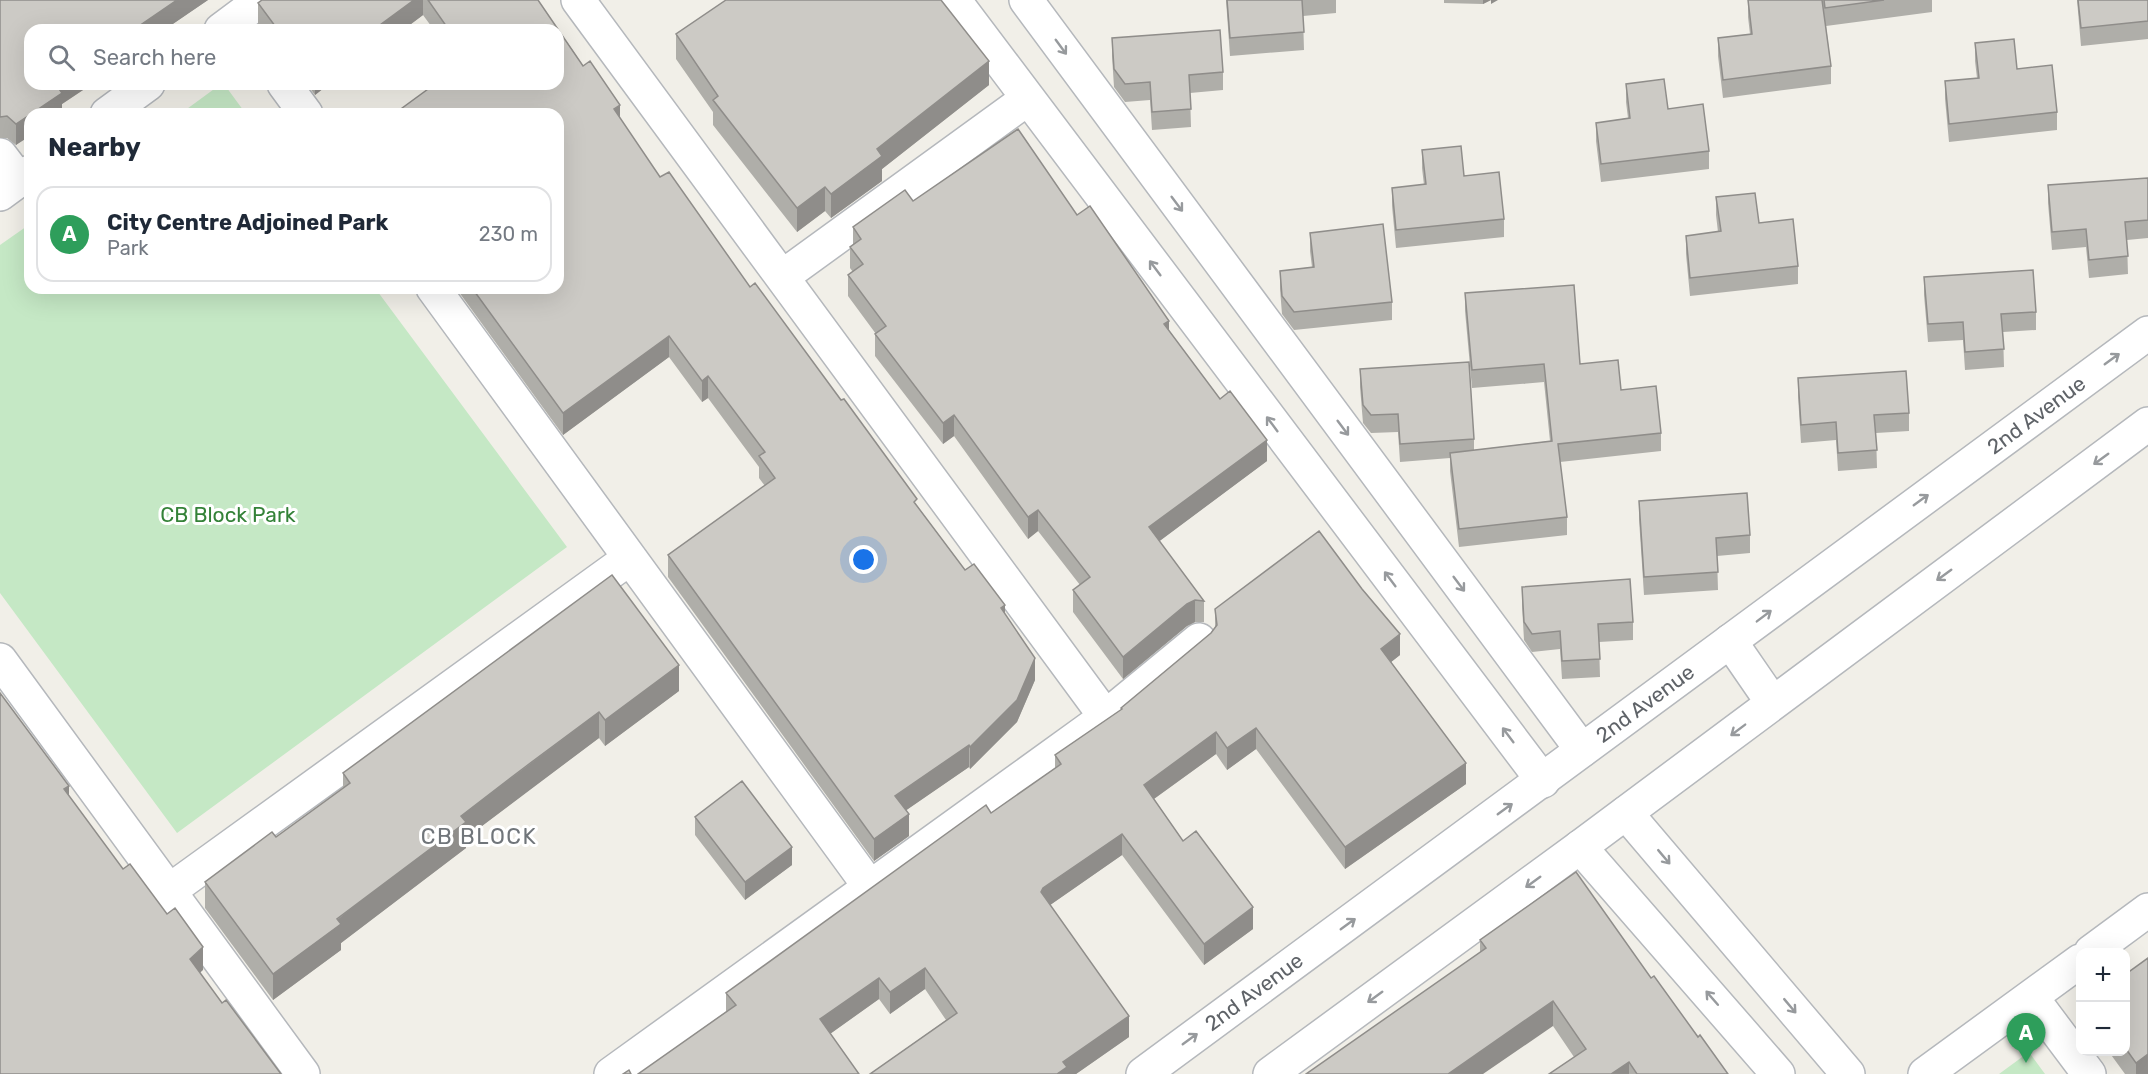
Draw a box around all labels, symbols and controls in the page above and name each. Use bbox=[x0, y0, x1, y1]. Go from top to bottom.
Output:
search box bbox=[24, 24, 564, 90]
one-way arrow bbox=[1054, 39, 1067, 55]
icon: search bbox=[45, 41, 78, 74]
text: Search here bbox=[93, 44, 216, 71]
text: Nearby bbox=[48, 132, 141, 163]
one-way arrow bbox=[1170, 195, 1183, 211]
text: City Centre Adjoined Park bbox=[107, 209, 388, 236]
text: A bbox=[62, 222, 77, 246]
text: 230 m bbox=[479, 222, 538, 246]
text: Park bbox=[107, 236, 149, 260]
one-way arrow bbox=[1149, 260, 1162, 276]
one-way arrow bbox=[2104, 353, 2120, 365]
street label: 2nd Avenue bbox=[1982, 370, 2090, 459]
one-way arrow bbox=[1266, 416, 1279, 432]
one-way arrow bbox=[1337, 419, 1349, 435]
one-way arrow bbox=[2093, 453, 2109, 465]
one-way arrow bbox=[1913, 493, 1929, 506]
park label: CB Block Park bbox=[160, 502, 296, 527]
your location bbox=[849, 545, 878, 574]
one-way arrow bbox=[1936, 568, 1952, 581]
one-way arrow bbox=[1384, 572, 1396, 588]
one-way arrow bbox=[1453, 576, 1465, 592]
one-way arrow bbox=[1756, 609, 1772, 622]
street label: 2nd Avenue bbox=[1591, 659, 1699, 748]
one-way arrow bbox=[1730, 723, 1746, 736]
one-way arrow bbox=[1501, 727, 1514, 743]
one-way arrow bbox=[1497, 803, 1513, 815]
district label: CB BLOCK bbox=[421, 823, 537, 850]
one-way arrow bbox=[1657, 849, 1670, 865]
one-way arrow bbox=[1525, 876, 1541, 888]
one-way arrow bbox=[1339, 918, 1355, 930]
street label: 2nd Avenue bbox=[1200, 947, 1308, 1036]
map controls bbox=[2076, 948, 2130, 1056]
button: + bbox=[2076, 948, 2130, 1002]
one-way arrow bbox=[1705, 990, 1718, 1006]
one-way arrow bbox=[1368, 991, 1384, 1003]
one-way arrow bbox=[1783, 998, 1797, 1013]
button: − bbox=[2076, 1002, 2130, 1056]
pin: A bbox=[2006, 1014, 2046, 1063]
one-way arrow bbox=[1182, 1033, 1198, 1046]

